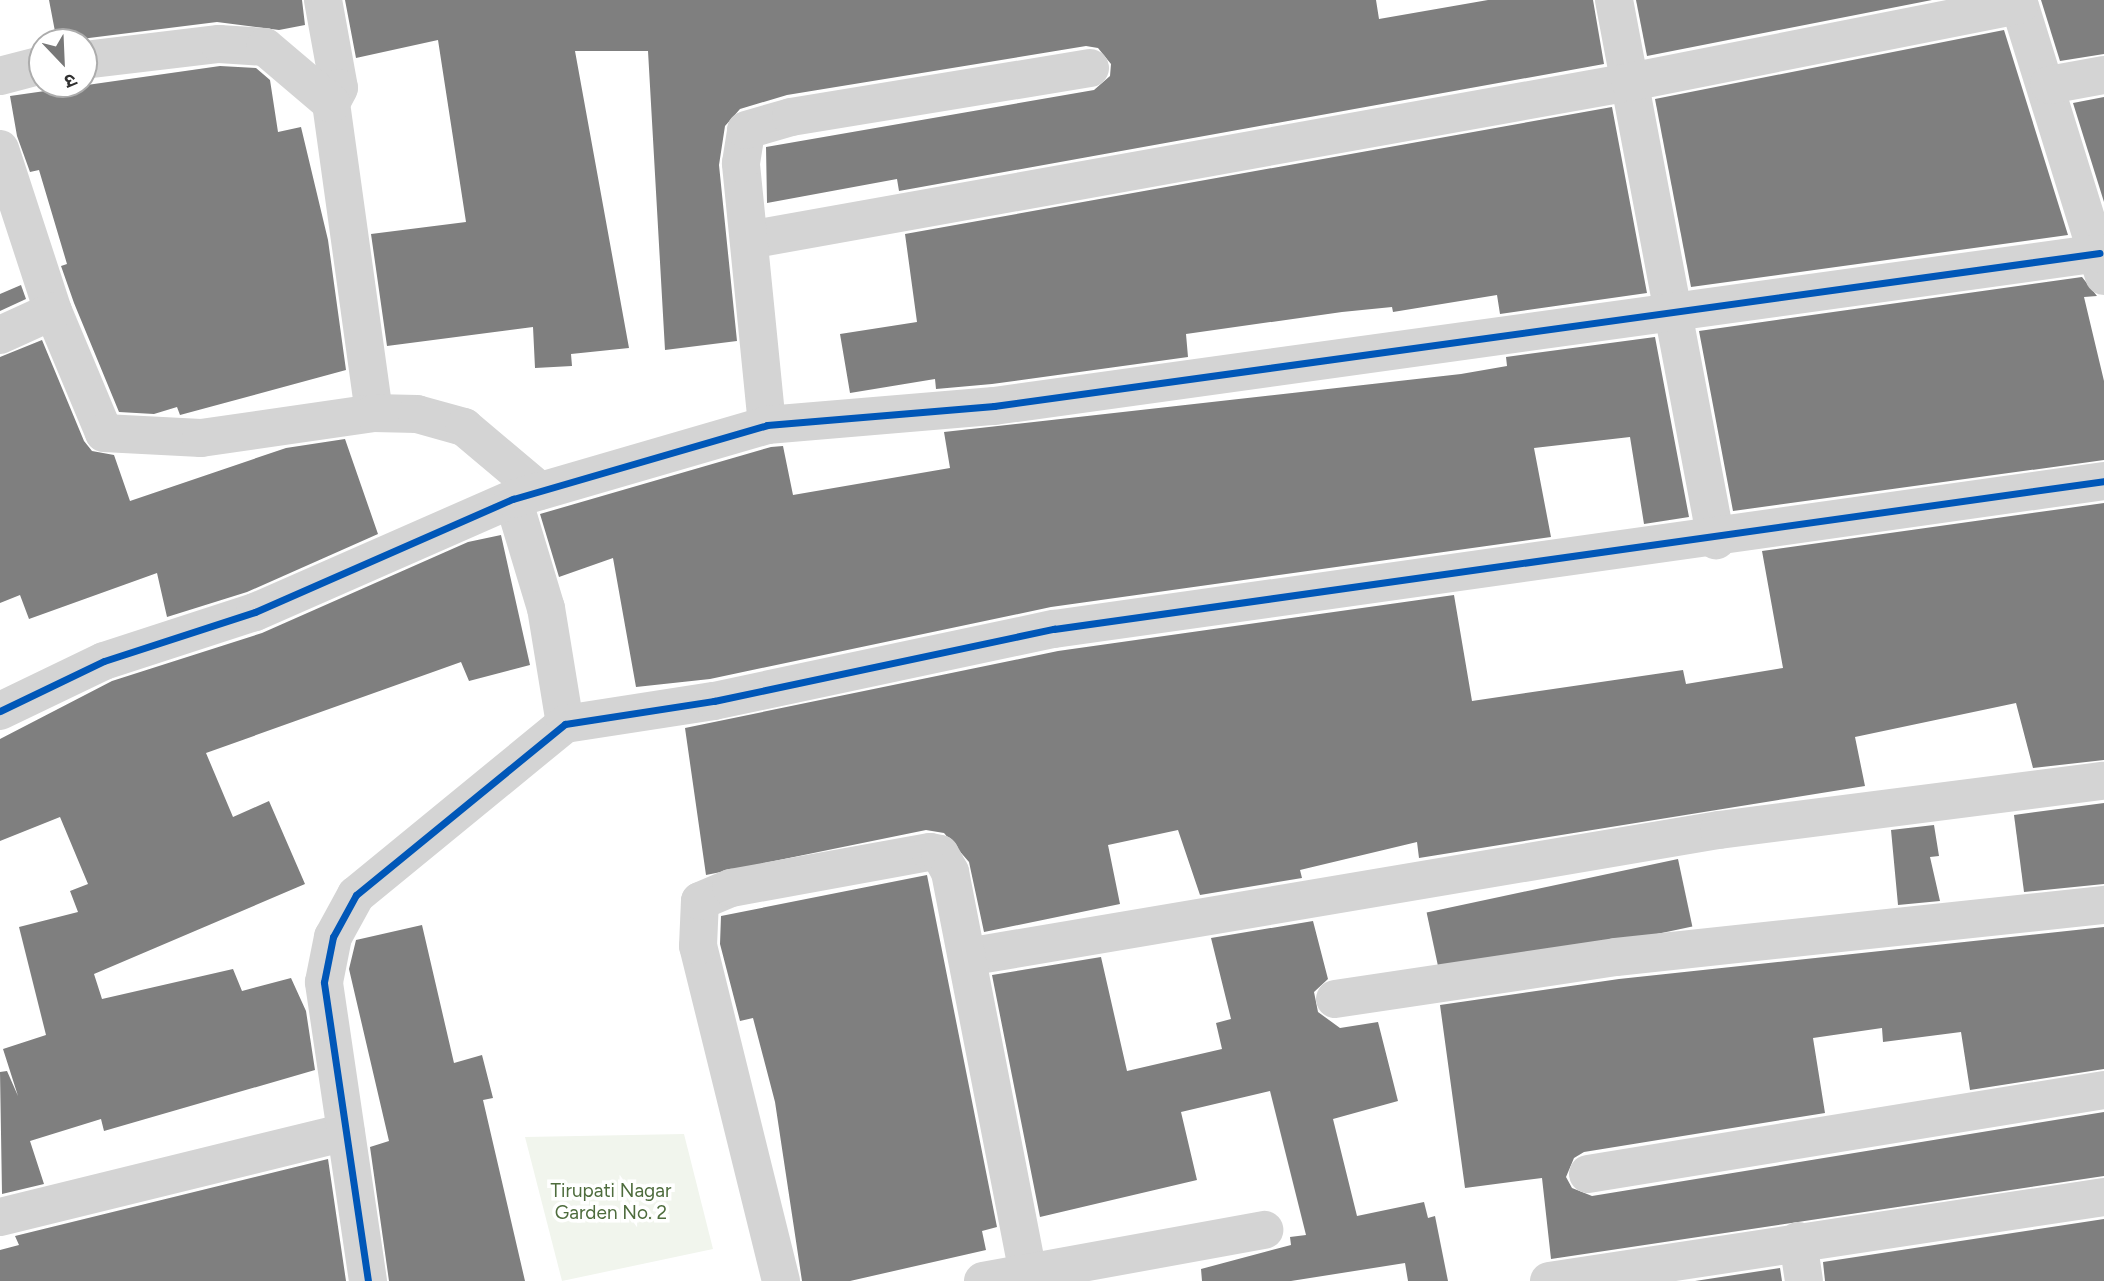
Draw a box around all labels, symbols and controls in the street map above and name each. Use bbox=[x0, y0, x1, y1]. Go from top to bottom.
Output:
north arrow bbox=[28, 28, 98, 98]
text: उ bbox=[61, 68, 80, 94]
park label: Tirupati Nagar Garden No. 2 bbox=[551, 1180, 671, 1224]

